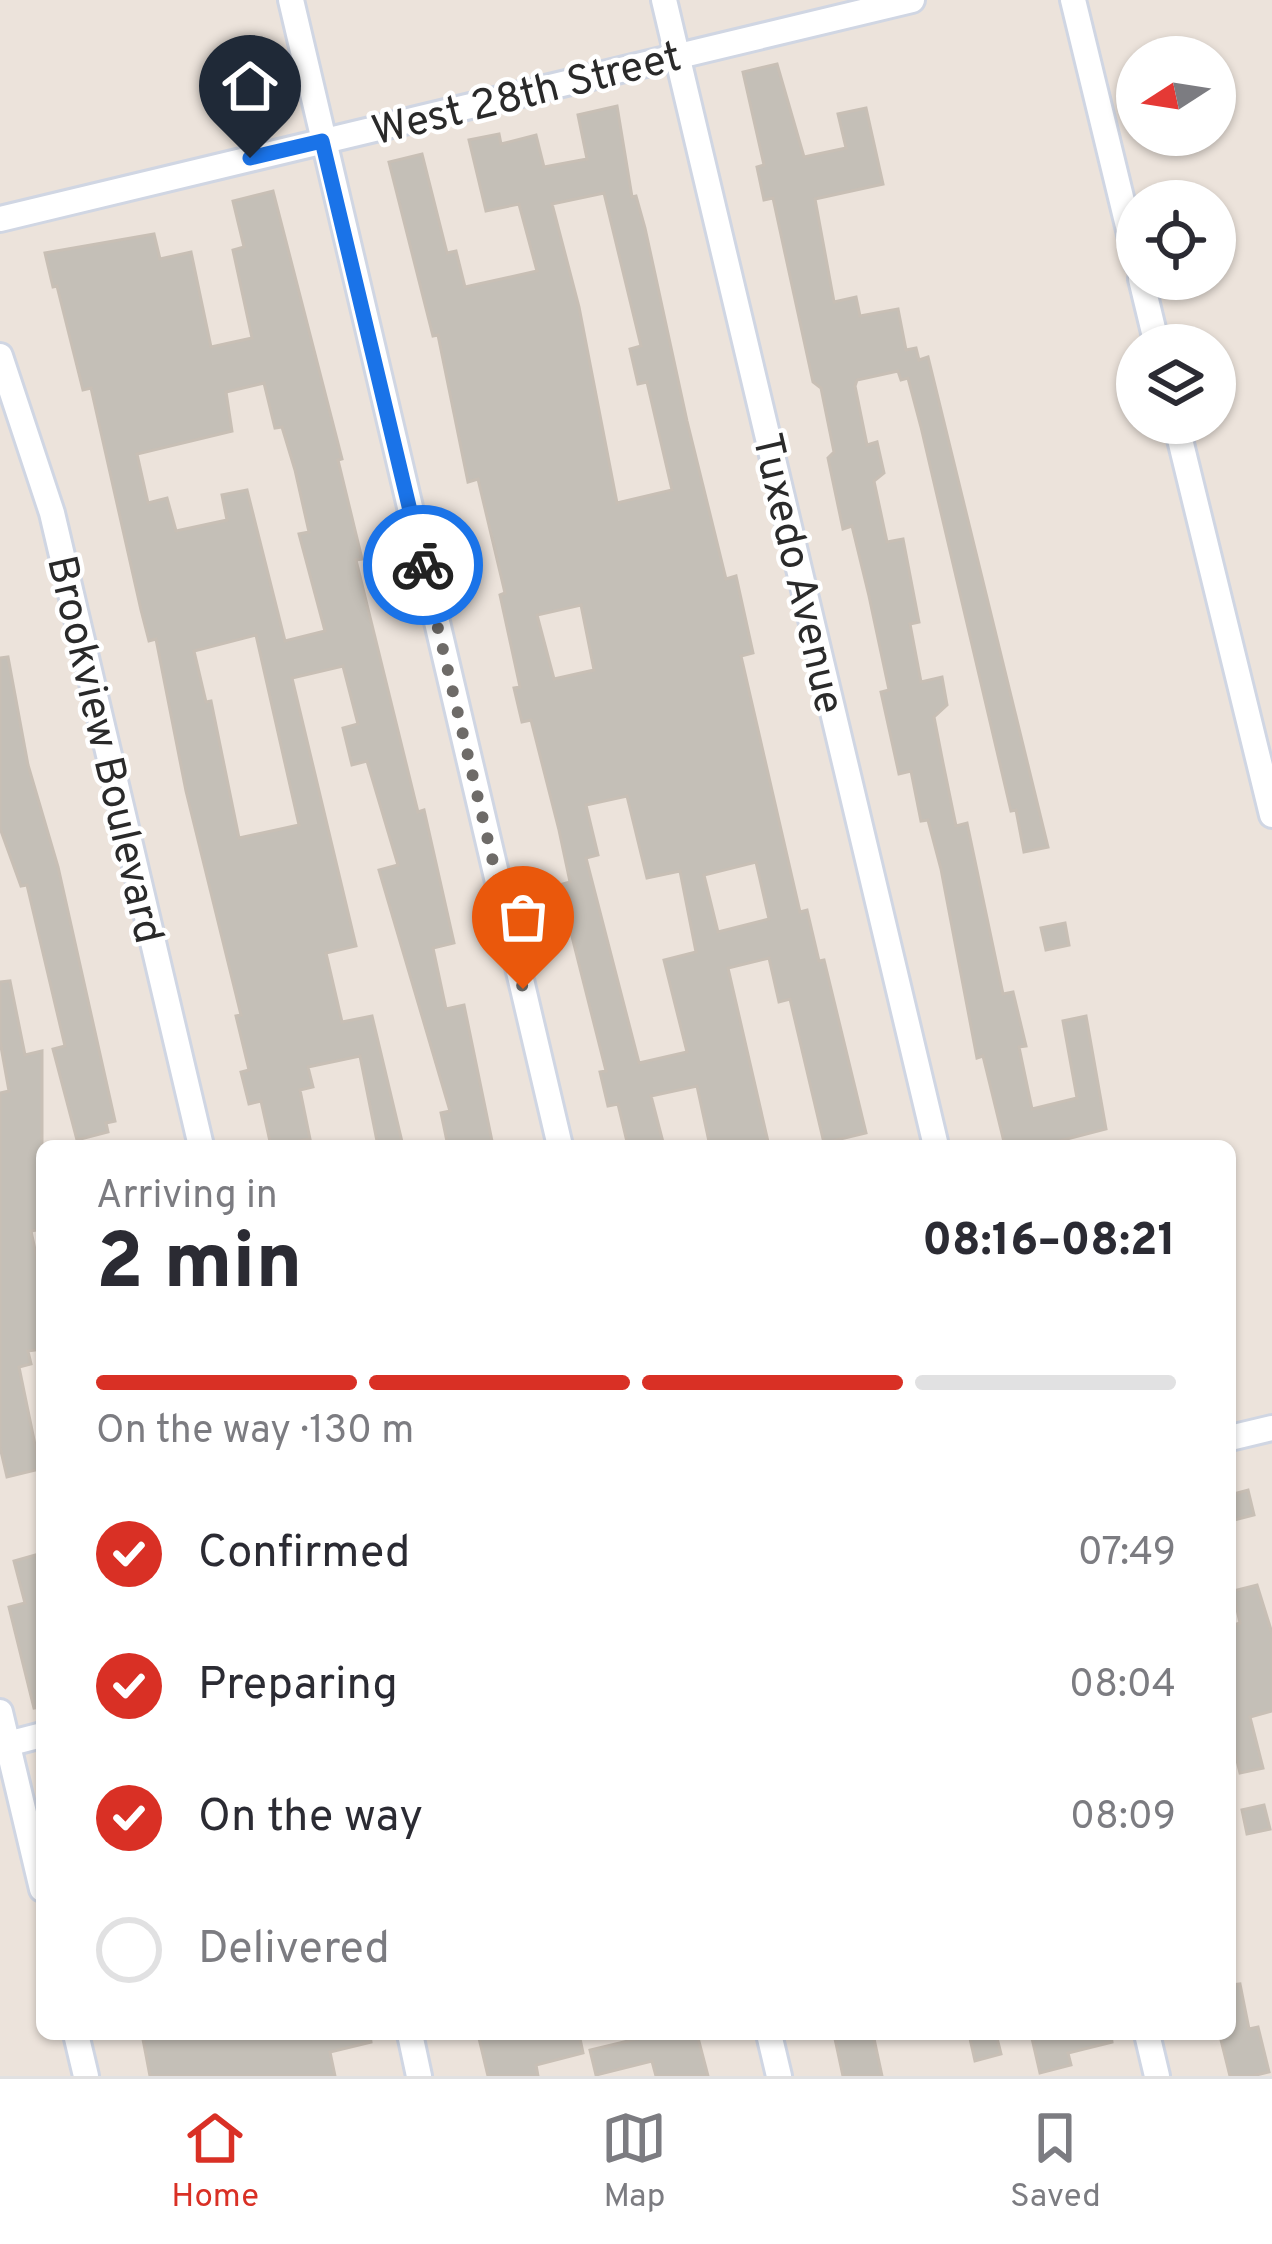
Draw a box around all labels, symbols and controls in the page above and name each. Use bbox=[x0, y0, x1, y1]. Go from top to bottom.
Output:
street label: West 28th Street bbox=[367, 32, 687, 160]
pin bbox=[199, 35, 301, 158]
north arrow bbox=[1116, 36, 1236, 156]
map controls bbox=[1116, 36, 1236, 444]
icon: home bbox=[217, 53, 283, 119]
button: locate bbox=[1116, 180, 1236, 300]
button: layers bbox=[1116, 324, 1236, 444]
street label: Tuxedo Avenue bbox=[738, 429, 854, 719]
courier bbox=[363, 505, 483, 625]
icon: bike bbox=[390, 532, 456, 598]
street label: Brookview Boulevard bbox=[32, 551, 173, 949]
pin bbox=[472, 866, 574, 989]
icon: bag bbox=[490, 884, 556, 950]
text: Arriving in bbox=[96, 1173, 278, 1222]
text: 08:16–08:21 bbox=[922, 1214, 1176, 1271]
text: 2 min bbox=[96, 1217, 302, 1316]
text: On the way · 130 m bbox=[96, 1408, 414, 1457]
icon: check bbox=[96, 1521, 162, 1587]
text: Confirmed bbox=[198, 1526, 410, 1583]
text: 07:49 bbox=[1078, 1530, 1176, 1579]
icon: check bbox=[96, 1653, 162, 1719]
text: Preparing bbox=[198, 1658, 398, 1715]
text: 08:04 bbox=[1069, 1662, 1176, 1711]
icon: check bbox=[96, 1785, 162, 1851]
text: On the way bbox=[198, 1790, 423, 1847]
text: 08:09 bbox=[1070, 1794, 1176, 1843]
text: Delivered bbox=[198, 1922, 390, 1979]
tab: Home bbox=[171, 2105, 259, 2219]
tab: Map bbox=[601, 2105, 667, 2219]
tab: Saved bbox=[1010, 2105, 1101, 2219]

